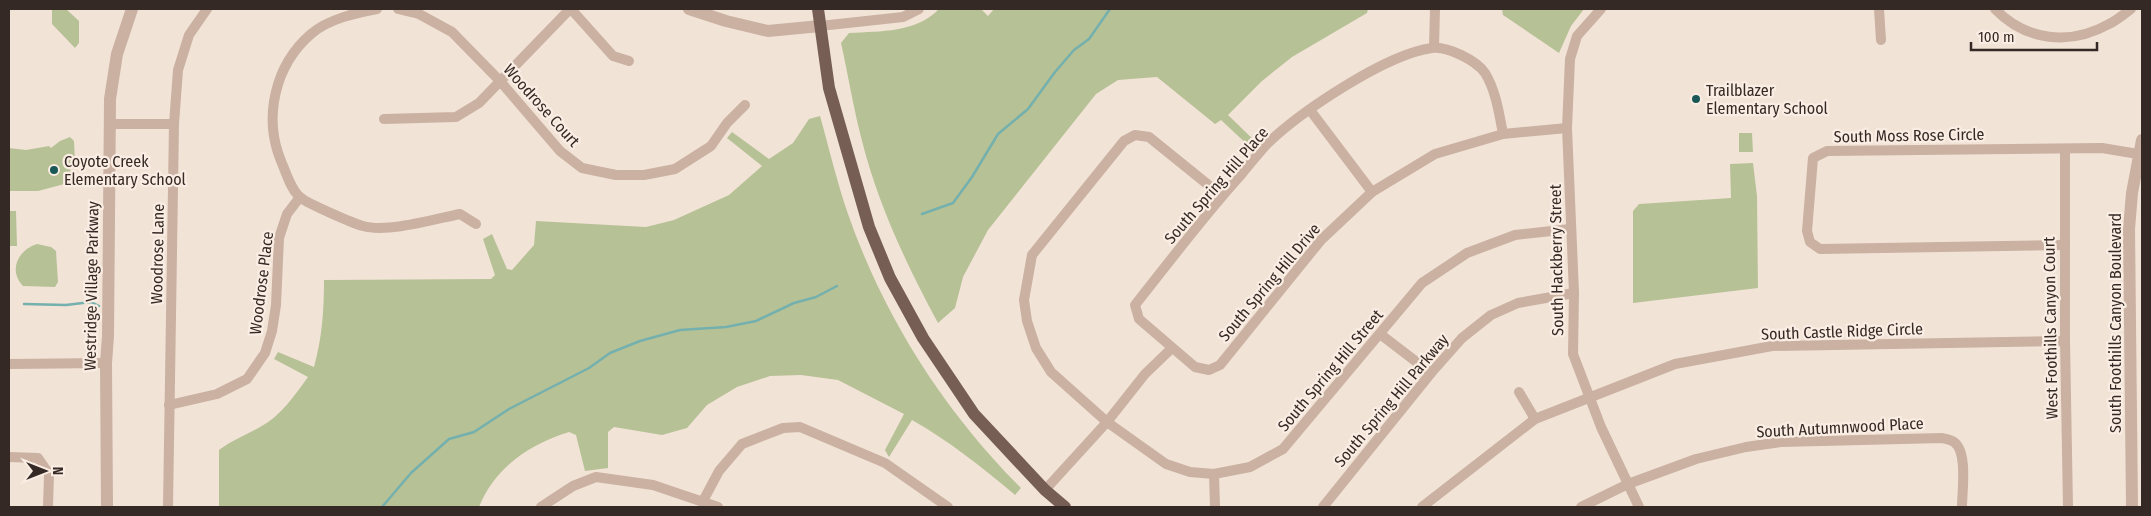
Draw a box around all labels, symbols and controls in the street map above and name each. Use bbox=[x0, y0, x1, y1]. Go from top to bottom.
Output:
scale bar bbox=[1971, 20, 2097, 52]
text: 100 m bbox=[1978, 28, 2015, 46]
street label: Woodrose Court bbox=[500, 60, 584, 151]
place label: Trailblazer Elementary School bbox=[1706, 81, 1828, 118]
marker: Trailblazer Elementary School bbox=[1690, 93, 1702, 105]
street label: South Spring Hill Place bbox=[1160, 123, 1272, 248]
street label: South Moss Rose Circle bbox=[1833, 125, 1985, 146]
place label: Coyote Creek Elementary School bbox=[64, 152, 186, 189]
marker: Coyote Creek Elementary School bbox=[48, 164, 60, 176]
street label: South Hackberry Street bbox=[1546, 183, 1567, 336]
street label: Westridge Village Parkway bbox=[81, 200, 102, 371]
street label: Woodrose Lane bbox=[147, 204, 168, 304]
street label: South Foothills Canyon Boulevard bbox=[2106, 213, 2125, 433]
street label: South Spring Hill Drive bbox=[1215, 220, 1324, 345]
street label: Woodrose Place bbox=[246, 230, 277, 336]
street label: West Foothills Canyon Court bbox=[2039, 236, 2062, 420]
street label: South Spring Hill Street bbox=[1274, 305, 1387, 435]
street label: South Castle Ridge Circle bbox=[1761, 319, 1923, 344]
street label: South Spring Hill Parkway bbox=[1330, 329, 1453, 471]
street label: South Autumnwood Place bbox=[1756, 414, 1924, 441]
north arrow bbox=[20, 446, 70, 496]
text: N bbox=[49, 467, 66, 475]

